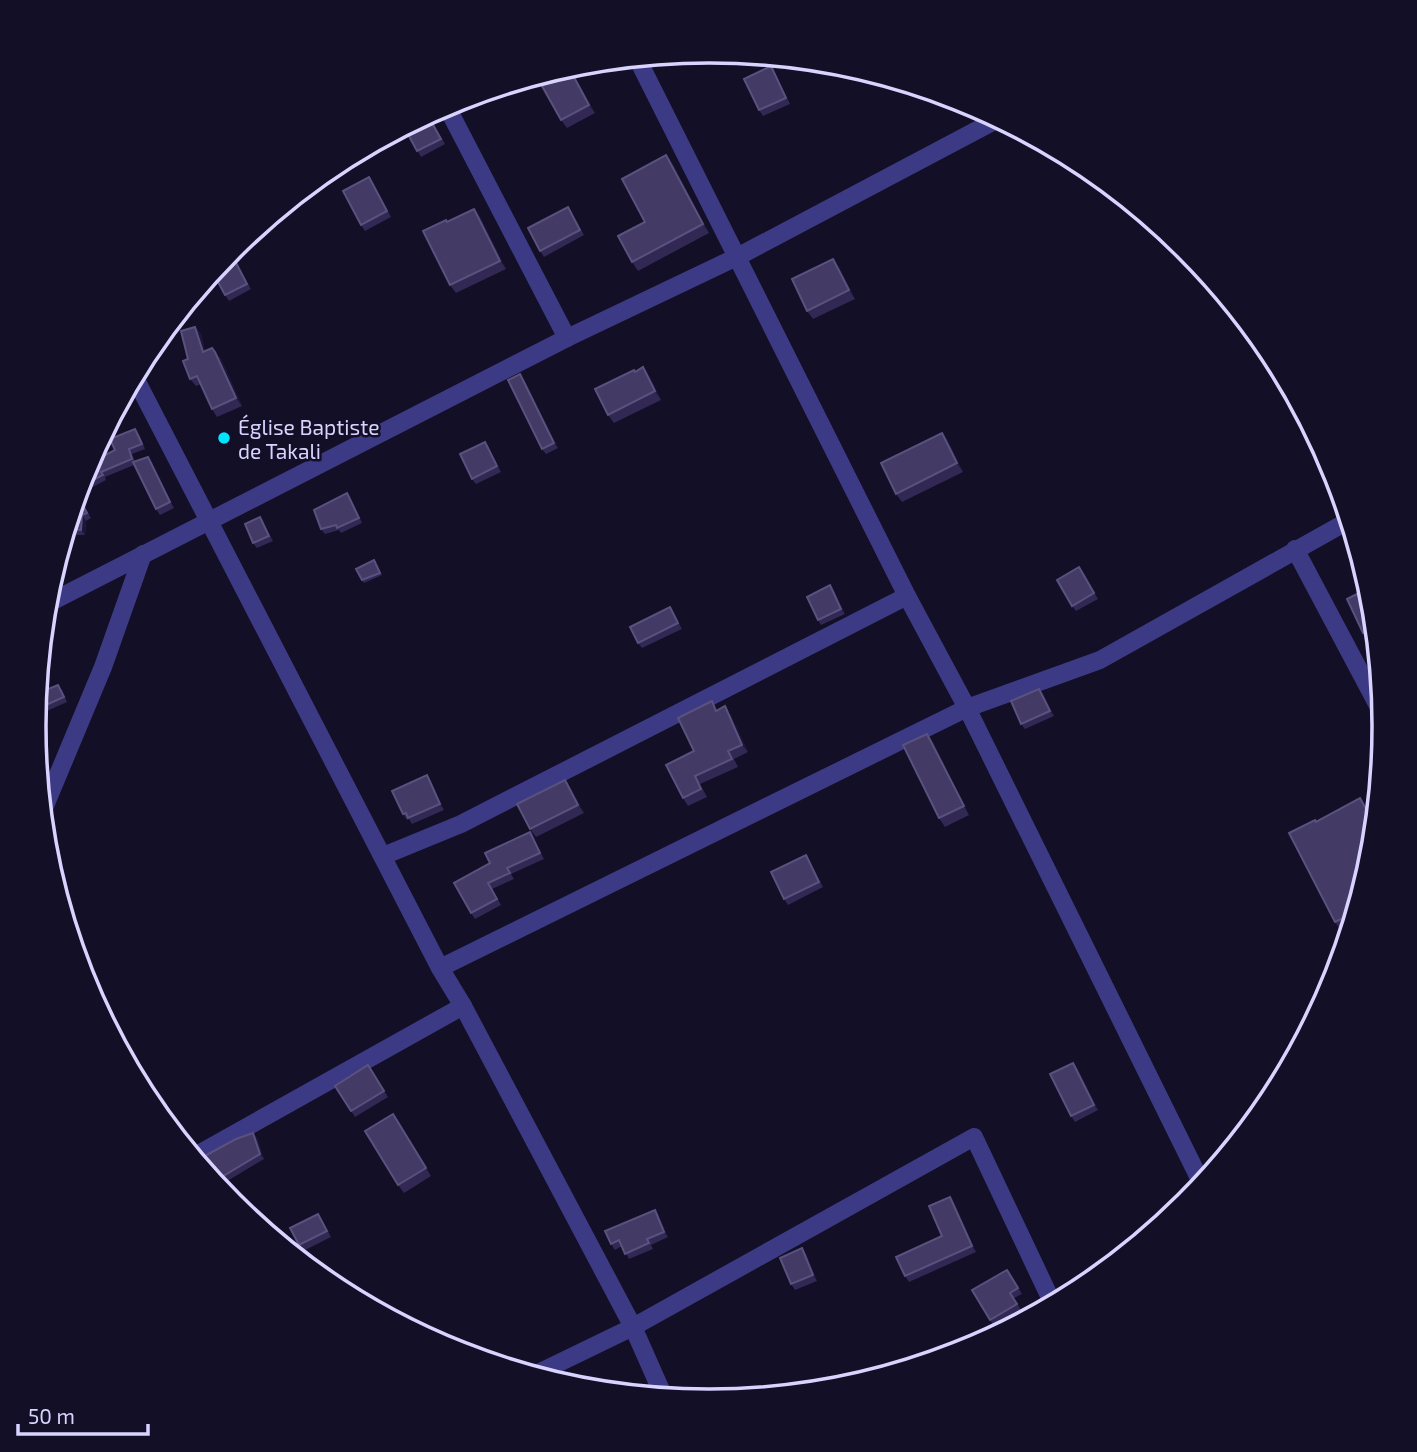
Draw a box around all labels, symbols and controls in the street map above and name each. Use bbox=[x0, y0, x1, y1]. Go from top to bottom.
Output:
place label: Église Baptiste de Takali bbox=[238, 414, 379, 463]
marker: Église Baptiste de Takali bbox=[216, 430, 232, 446]
scale bar bbox=[18, 1392, 147, 1436]
text: 50 m bbox=[28, 1403, 75, 1428]

